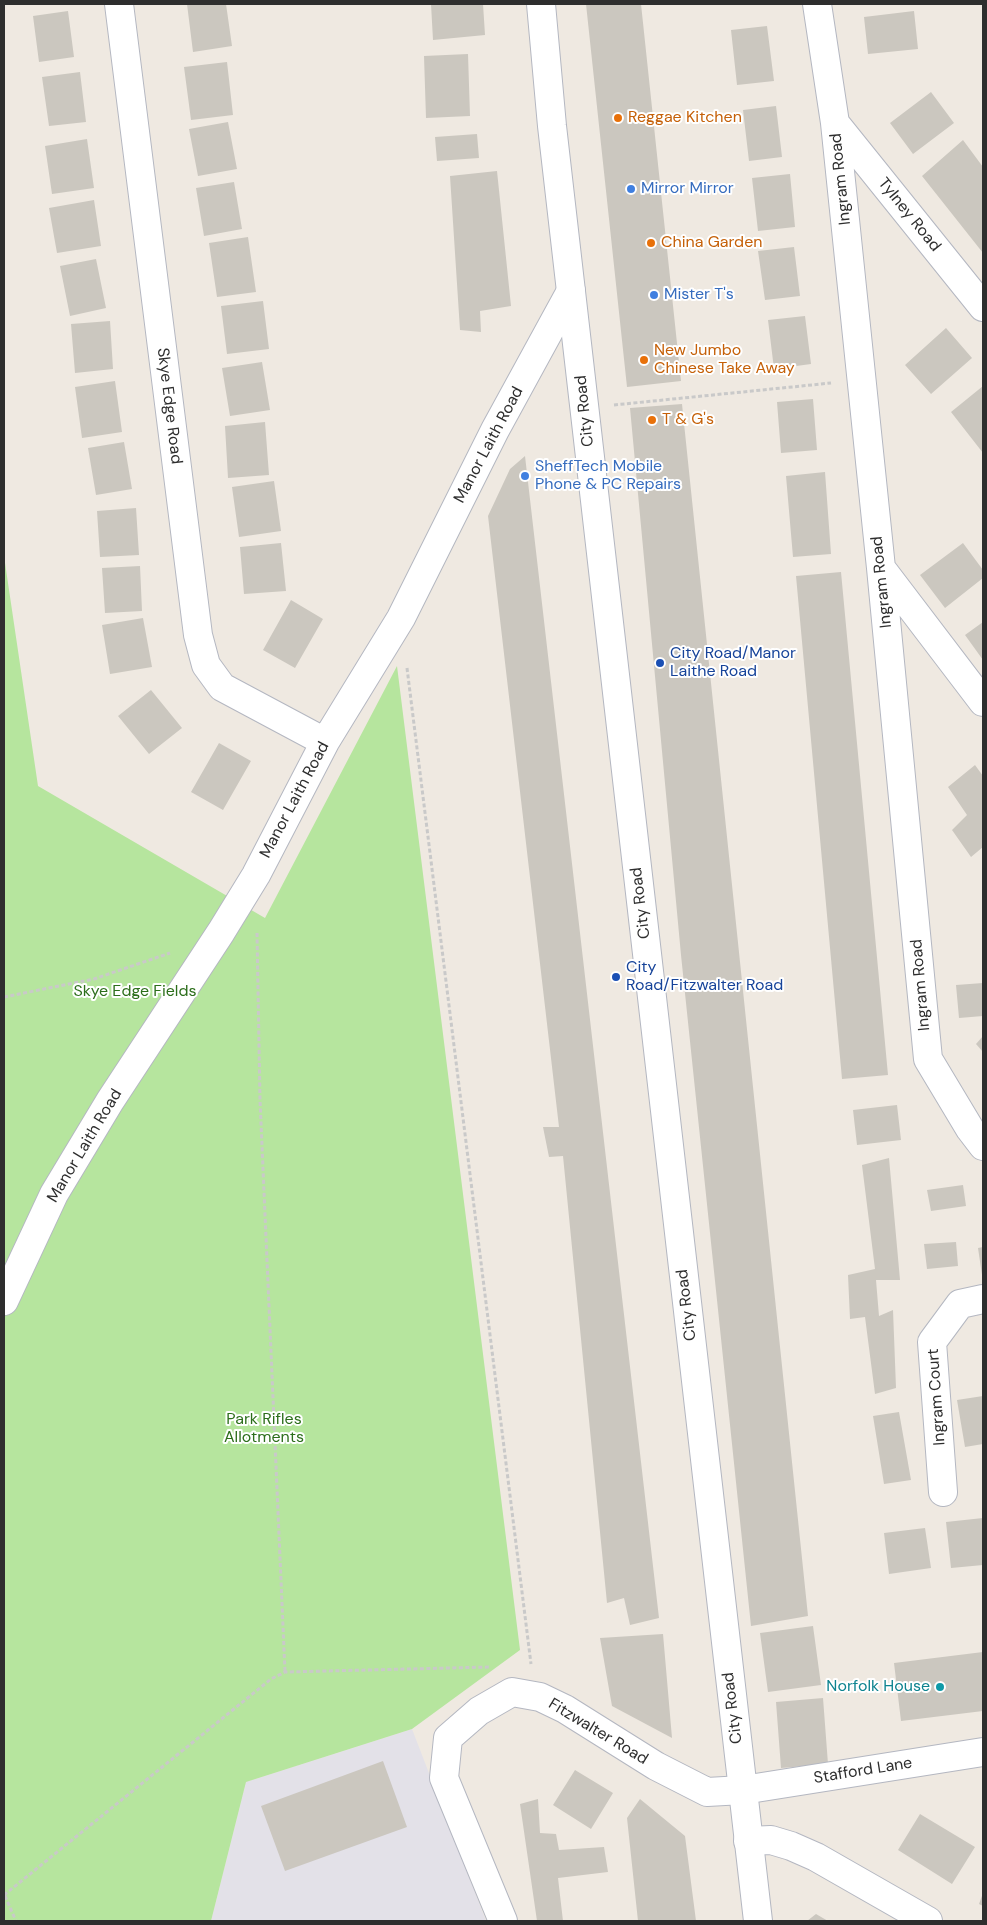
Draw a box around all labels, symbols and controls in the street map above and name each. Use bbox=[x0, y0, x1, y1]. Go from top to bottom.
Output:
place label: Reggae Kitchen bbox=[628, 108, 742, 128]
marker: Reggae Kitchen bbox=[612, 112, 624, 124]
street label: Ingram Road bbox=[827, 132, 855, 226]
street label: Tylney Road bbox=[874, 174, 944, 256]
place label: Mirror Mirror bbox=[641, 179, 734, 199]
marker: Mirror Mirror bbox=[625, 183, 637, 195]
place label: China Garden bbox=[661, 233, 762, 253]
marker: China Garden bbox=[645, 237, 657, 249]
place label: Mister T's bbox=[664, 285, 734, 305]
marker: Mister T's bbox=[648, 289, 660, 301]
place label: New Jumbo Chinese Take Away bbox=[654, 341, 795, 379]
street label: Skye Edge Road bbox=[152, 347, 186, 465]
marker: New Jumbo Chinese Take Away bbox=[638, 354, 650, 366]
street label: City Road bbox=[572, 374, 598, 448]
street label: Manor Laith Road bbox=[450, 384, 528, 506]
place label: T & G's bbox=[662, 410, 714, 430]
marker: T & G's bbox=[646, 414, 658, 426]
place label: SheffTech Mobile Phone & PC Repairs bbox=[535, 457, 681, 495]
marker: SheffTech Mobile Phone & PC Repairs bbox=[519, 470, 531, 482]
street label: Ingram Road bbox=[868, 535, 896, 629]
place label: City Road/Manor Laithe Road bbox=[670, 644, 796, 682]
marker: City Road/Manor Laithe Road bbox=[654, 657, 666, 669]
street label: Manor Laith Road bbox=[256, 739, 334, 861]
street label: City Road bbox=[627, 866, 655, 940]
street label: Ingram Road bbox=[907, 938, 935, 1032]
place label: City Road/Fitzwalter Road bbox=[626, 958, 783, 996]
marker: City Road/Fitzwalter Road bbox=[610, 971, 622, 983]
park label: Skye Edge Fields bbox=[74, 982, 196, 1002]
street label: Manor Laith Road bbox=[44, 1086, 126, 1206]
street label: City Road bbox=[673, 1268, 701, 1342]
street label: Ingram Court bbox=[924, 1348, 950, 1446]
park label: Park Rifles Allotments bbox=[224, 1410, 304, 1448]
street label: City Road bbox=[719, 1671, 747, 1745]
place label: Norfolk House bbox=[826, 1677, 930, 1697]
marker: Norfolk House bbox=[934, 1681, 946, 1693]
street label: Fitzwalter Road bbox=[545, 1695, 651, 1769]
street label: Stafford Lane bbox=[812, 1754, 914, 1788]

